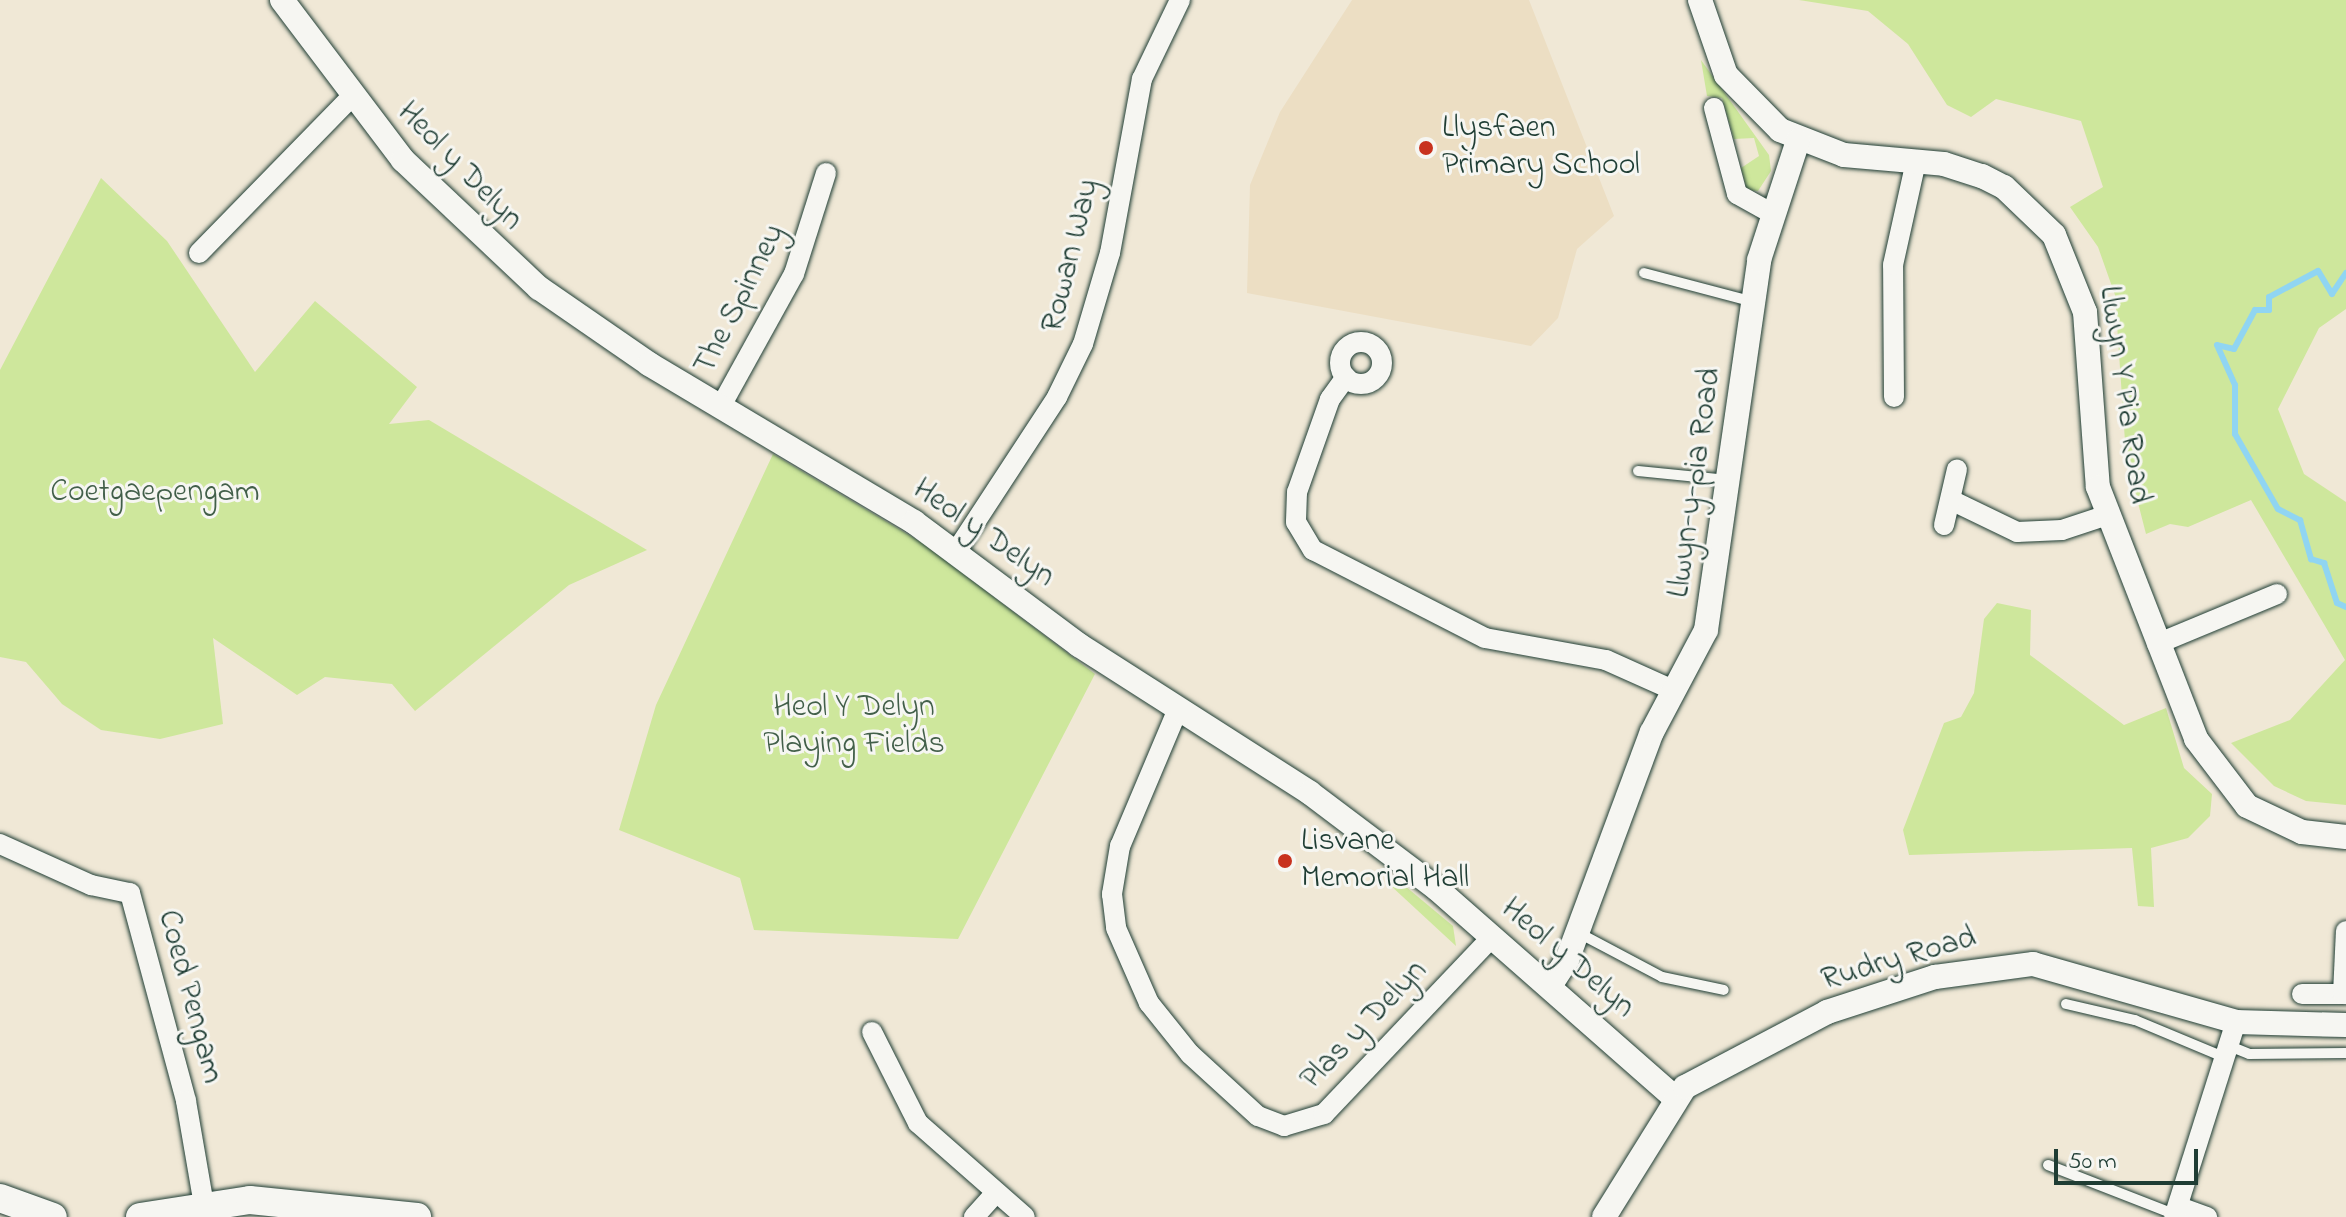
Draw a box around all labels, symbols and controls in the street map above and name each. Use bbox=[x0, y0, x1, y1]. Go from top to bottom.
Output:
street label: Heol y Delyn bbox=[388, 94, 530, 240]
place label: Llysfaen Primary School bbox=[1442, 111, 1640, 186]
marker: Llysfaen Primary School bbox=[1417, 139, 1435, 157]
street label: Rowan Way bbox=[1034, 176, 1110, 336]
street label: The Spinney bbox=[687, 219, 795, 381]
street label: Llwyn Y Pia Road bbox=[2089, 284, 2157, 506]
street label: Llwyn-y-pia Road bbox=[1661, 366, 1731, 600]
street label: Heol y Delyn bbox=[905, 471, 1061, 597]
park label: Coetgaepengam bbox=[50, 474, 260, 512]
park label: Heol Y Delyn Playing Fields bbox=[763, 690, 945, 765]
place label: Lisvane Memorial Hall bbox=[1301, 824, 1469, 899]
marker: Lisvane Memorial Hall bbox=[1276, 852, 1294, 870]
street label: Heol y Delyn bbox=[1492, 891, 1642, 1027]
street label: Coed Pengam bbox=[147, 906, 231, 1088]
street label: Rudry Road bbox=[1817, 920, 1981, 1000]
street label: Plas y Delyn bbox=[1293, 953, 1437, 1099]
scale bar bbox=[2058, 1133, 2202, 1183]
text: 50 m bbox=[2068, 1145, 2117, 1180]

